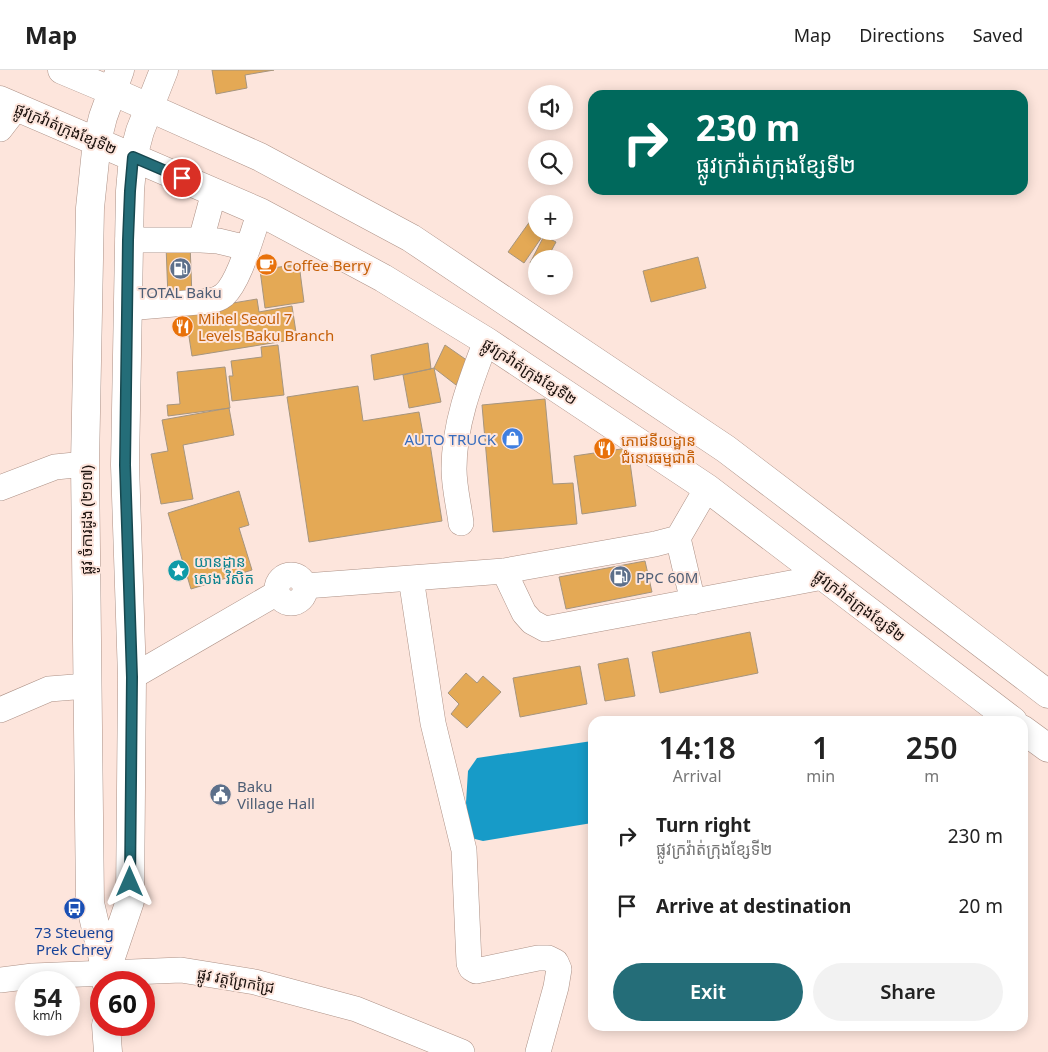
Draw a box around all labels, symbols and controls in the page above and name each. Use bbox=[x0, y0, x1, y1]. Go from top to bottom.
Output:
text: Map bbox=[25, 18, 77, 51]
text: Map bbox=[794, 23, 831, 47]
text: Directions bbox=[859, 23, 945, 47]
text: Saved bbox=[973, 23, 1023, 47]
map controls bbox=[528, 85, 573, 295]
button: sound bbox=[528, 85, 573, 130]
street label: ផ្លូវក្រវ៉ាត់ក្រុងខ្សែទី២ bbox=[10, 97, 120, 163]
text: 230 m bbox=[696, 104, 800, 151]
icon: right bbox=[613, 110, 678, 175]
button: search bbox=[528, 140, 573, 185]
text: ផ្លូវក្រវ៉ាត់ក្រុងខ្សែទី២ bbox=[696, 149, 856, 179]
pin bbox=[161, 157, 203, 199]
icon: arrive bbox=[168, 164, 196, 192]
button: + bbox=[528, 195, 573, 240]
button: − bbox=[528, 250, 573, 295]
cafe icon: Coffee Berry bbox=[255, 253, 279, 277]
place label: Coffee Berry bbox=[283, 255, 371, 275]
fuel station icon: TOTAL Baku bbox=[168, 257, 192, 281]
place label: TOTAL Baku bbox=[138, 282, 222, 302]
place label: Mihel Seoul 7 Levels Baku Branch bbox=[198, 308, 334, 345]
restaurant icon: Mihel Seoul 7 Levels Baku Branch bbox=[170, 315, 194, 339]
street label: ផ្លូវក្រវ៉ាត់ក្រុងខ្សែទី២ bbox=[476, 333, 581, 413]
shop icon: AUTO TRUCK bbox=[500, 427, 524, 451]
place label: AUTO TRUCK bbox=[404, 429, 497, 449]
place label: ភោជនីយដ្ឋាន ជំនោរធម្មជាតិ bbox=[621, 430, 696, 467]
restaurant icon: ភោជនីយដ្ឋាន ជំនោរធម្មជាតិ bbox=[593, 437, 617, 461]
street label: ផ្លូវ ចំការដូង (២១៧) bbox=[76, 465, 100, 575]
place label: យានដ្ឋាន សេង វិសិត bbox=[194, 551, 254, 588]
place icon: យានដ្ឋាន សេង វិសិត bbox=[166, 558, 190, 582]
street label: ផ្លូវក្រវ៉ាត់ក្រុងខ្សែទី២ bbox=[808, 564, 910, 649]
fuel station icon: PPC 60M bbox=[608, 565, 632, 589]
place label: PPC 60M bbox=[636, 567, 698, 587]
text: 14:18 bbox=[658, 727, 736, 768]
text: 1 bbox=[812, 727, 829, 768]
text: 250 bbox=[906, 727, 958, 768]
text: Arrival bbox=[673, 765, 722, 787]
text: min bbox=[806, 765, 835, 787]
text: m bbox=[924, 765, 939, 787]
place label: Baku Village Hall bbox=[237, 776, 315, 813]
public building icon: Baku Village Hall bbox=[209, 783, 233, 807]
text: Turn right bbox=[656, 812, 751, 838]
icon: right bbox=[613, 822, 641, 850]
text: 230 m bbox=[948, 823, 1003, 849]
text: ផ្លូវក្រវ៉ាត់ក្រុងខ្សែទី២ bbox=[656, 838, 772, 860]
position arrow bbox=[103, 855, 155, 907]
icon: arrive bbox=[613, 892, 641, 920]
text: Arrive at destination bbox=[656, 893, 851, 919]
text: 20 m bbox=[959, 893, 1003, 919]
bus stop icon: 73 Steueng Prek Chrey bbox=[62, 897, 86, 921]
place label: 73 Steueng Prek Chrey bbox=[34, 922, 114, 959]
street label: ផ្លូវ វត្តព្រែកជ្រៃ bbox=[195, 963, 276, 1002]
button: Exit bbox=[613, 963, 803, 1021]
button: Share bbox=[813, 963, 1003, 1021]
speed limit sign: 60 bbox=[90, 971, 155, 1036]
text: 54 bbox=[33, 980, 62, 1014]
text: km/h bbox=[33, 1007, 62, 1024]

